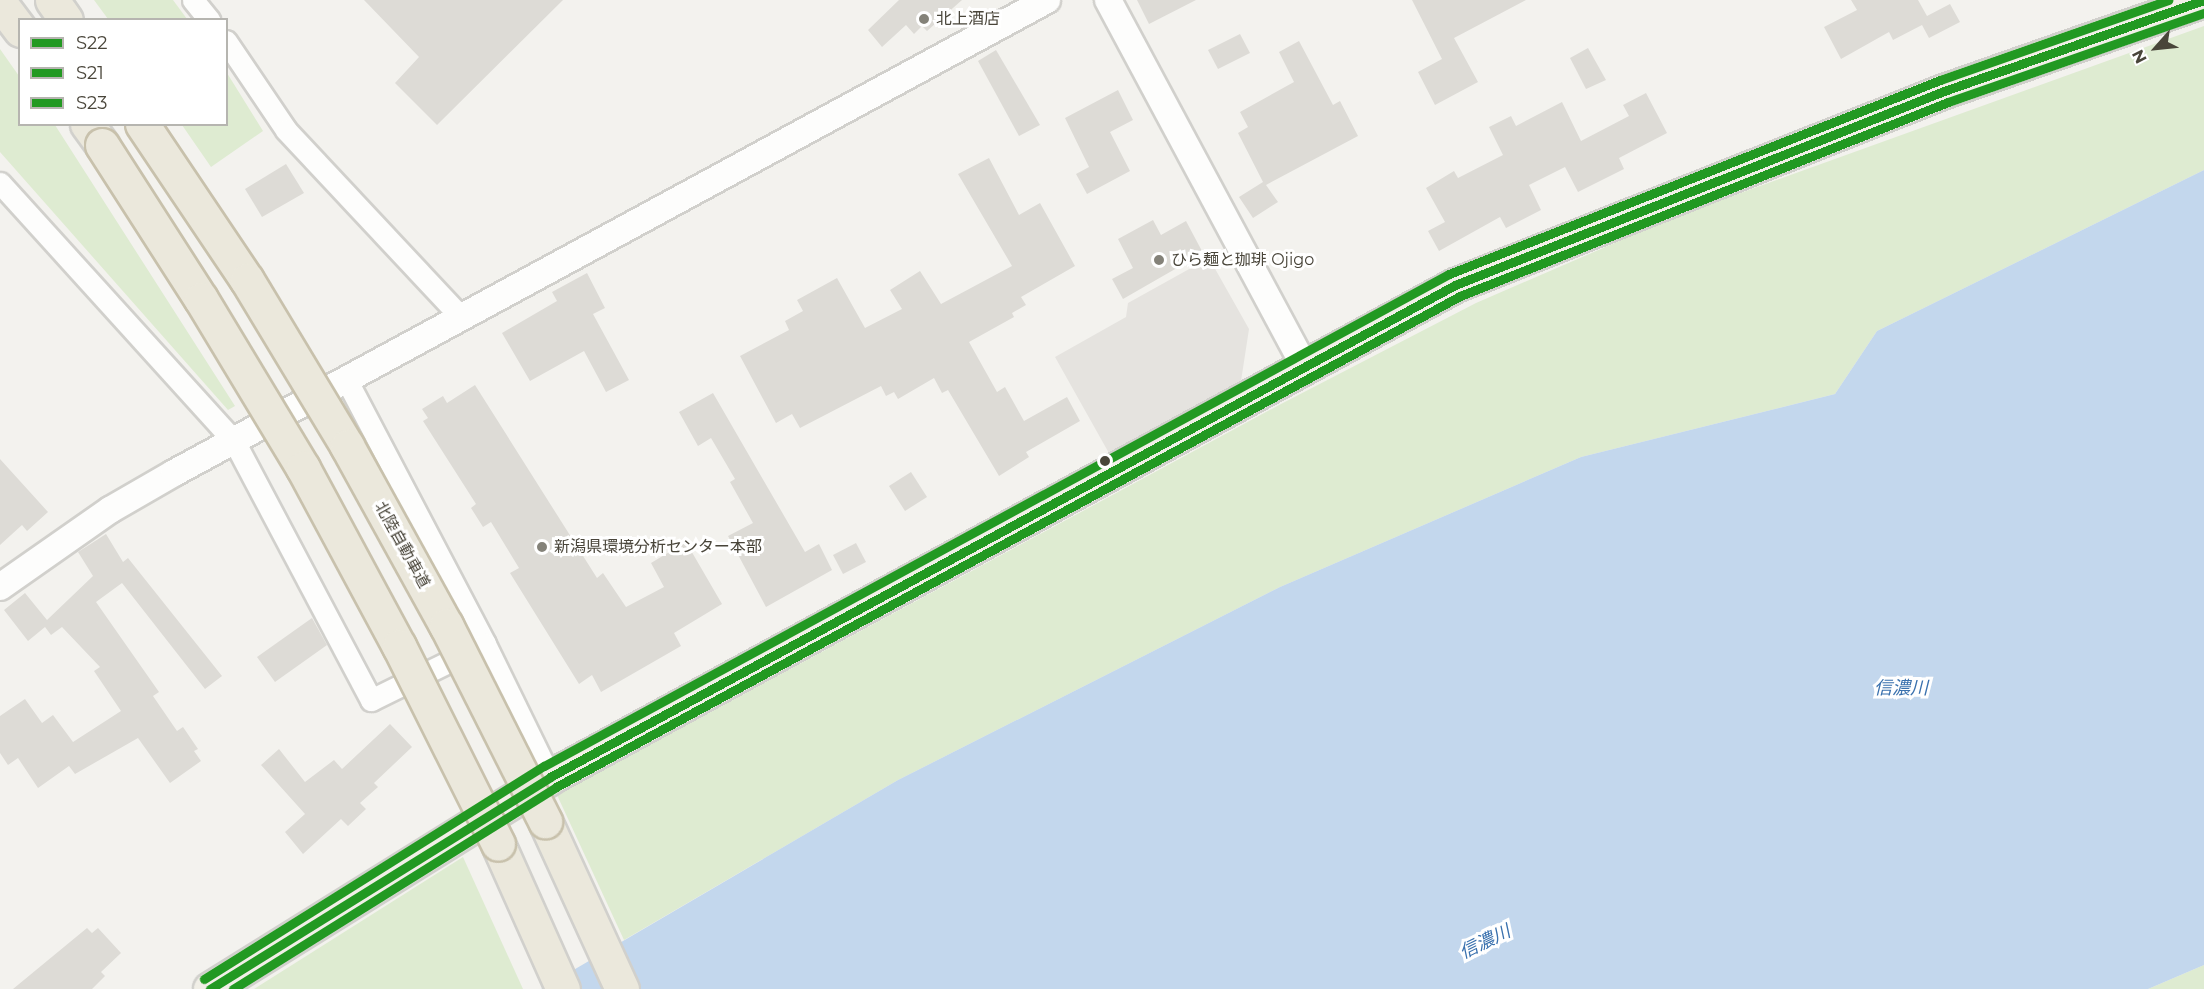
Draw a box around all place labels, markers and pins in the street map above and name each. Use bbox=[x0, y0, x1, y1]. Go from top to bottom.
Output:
place label: 北上酒店 bbox=[936, 9, 1000, 29]
marker: 北上酒店 bbox=[917, 12, 931, 26]
place label: ひら麺と珈琲 Ojigo bbox=[1171, 250, 1314, 270]
marker: ひら麺と珈琲 Ojigo bbox=[1152, 253, 1166, 267]
unlabelled marker bbox=[1099, 455, 1111, 467]
place label: 新潟県環境分析センター本部 bbox=[554, 537, 762, 557]
marker: 新潟県環境分析センター本部 bbox=[535, 540, 549, 554]

